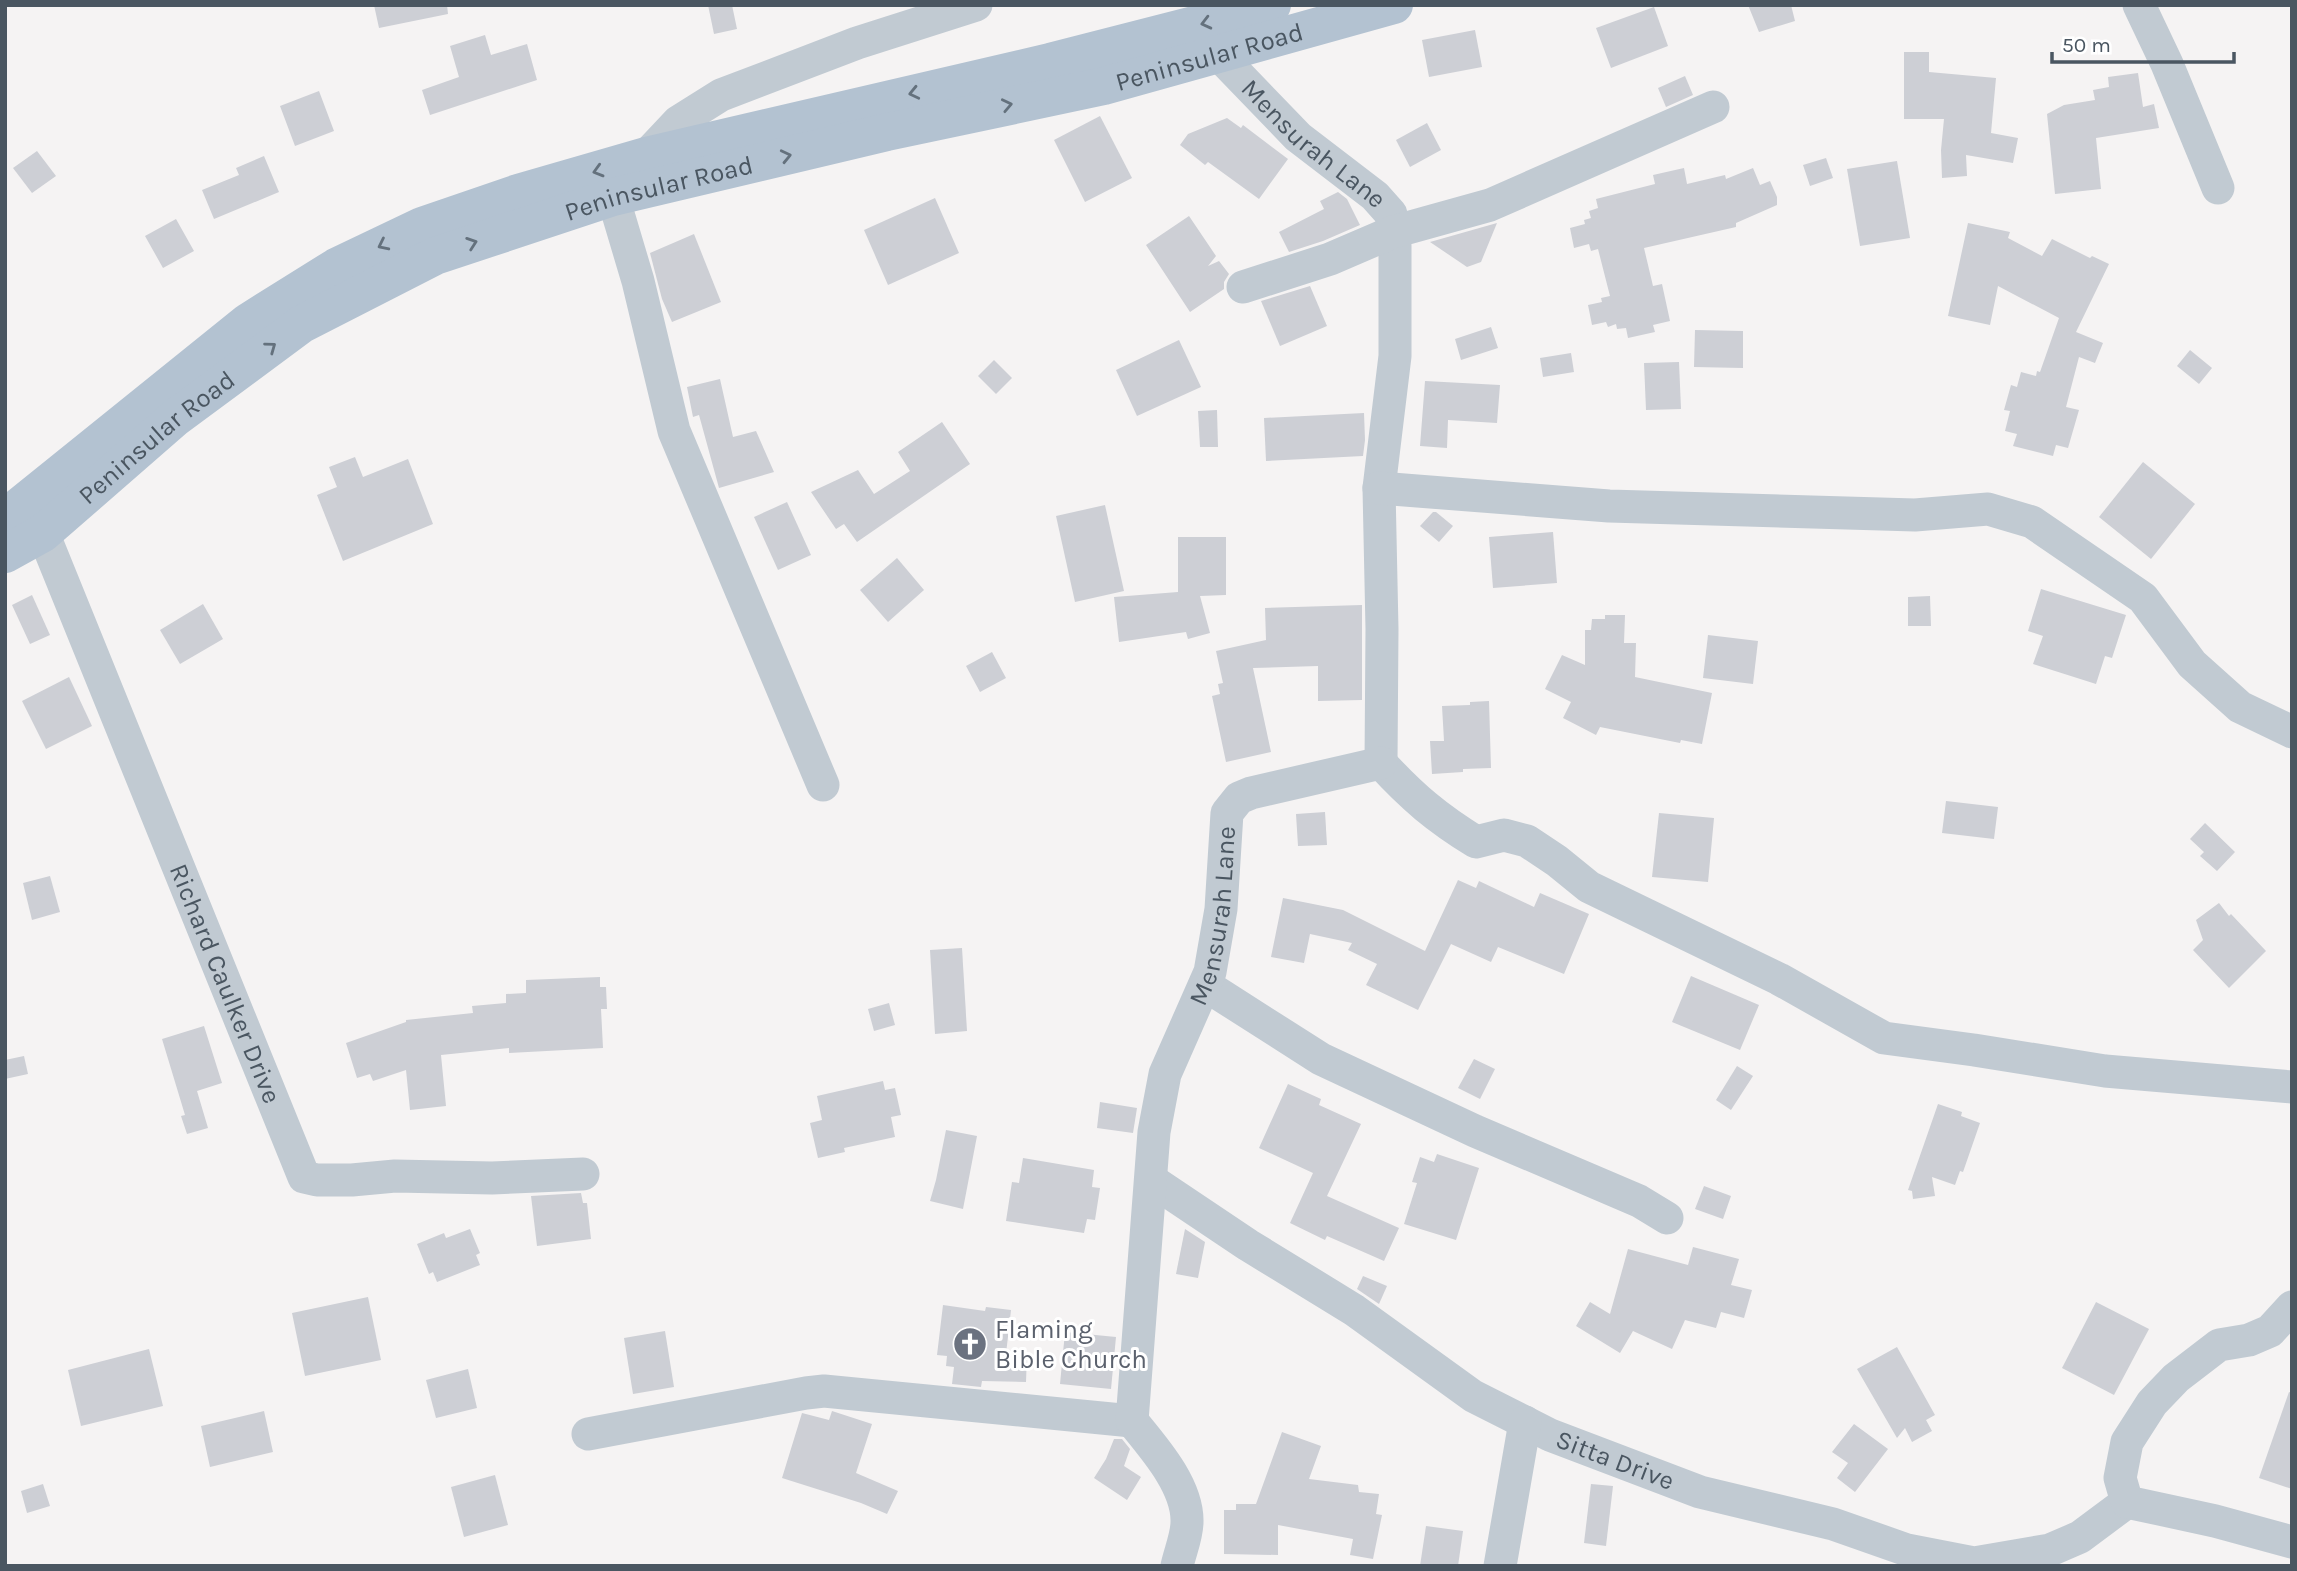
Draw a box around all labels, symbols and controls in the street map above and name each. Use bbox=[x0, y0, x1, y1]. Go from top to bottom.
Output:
one-way arrow bbox=[1201, 15, 1213, 29]
street label: Peninsular Road bbox=[1112, 16, 1306, 98]
scale bar bbox=[2052, 21, 2234, 65]
text: 50 m bbox=[2062, 33, 2111, 57]
street label: Mensurah Lane bbox=[1235, 73, 1393, 214]
one-way arrow bbox=[908, 84, 920, 99]
one-way arrow bbox=[1001, 99, 1013, 114]
street label: Peninsular Road bbox=[561, 149, 756, 227]
one-way arrow bbox=[779, 149, 791, 164]
one-way arrow bbox=[592, 162, 604, 177]
one-way arrow bbox=[378, 237, 390, 251]
one-way arrow bbox=[466, 237, 478, 251]
one-way arrow bbox=[263, 343, 276, 355]
street label: Peninsular Road bbox=[72, 364, 241, 511]
street label: Mensurah Lane bbox=[1182, 825, 1242, 1010]
street label: Richard Caulker Drive bbox=[163, 859, 288, 1108]
place label: Flaming Bible Church bbox=[995, 1314, 1147, 1375]
church icon: Flaming Bible Church bbox=[951, 1325, 989, 1363]
street label: Sitta Drive bbox=[1552, 1423, 1679, 1496]

